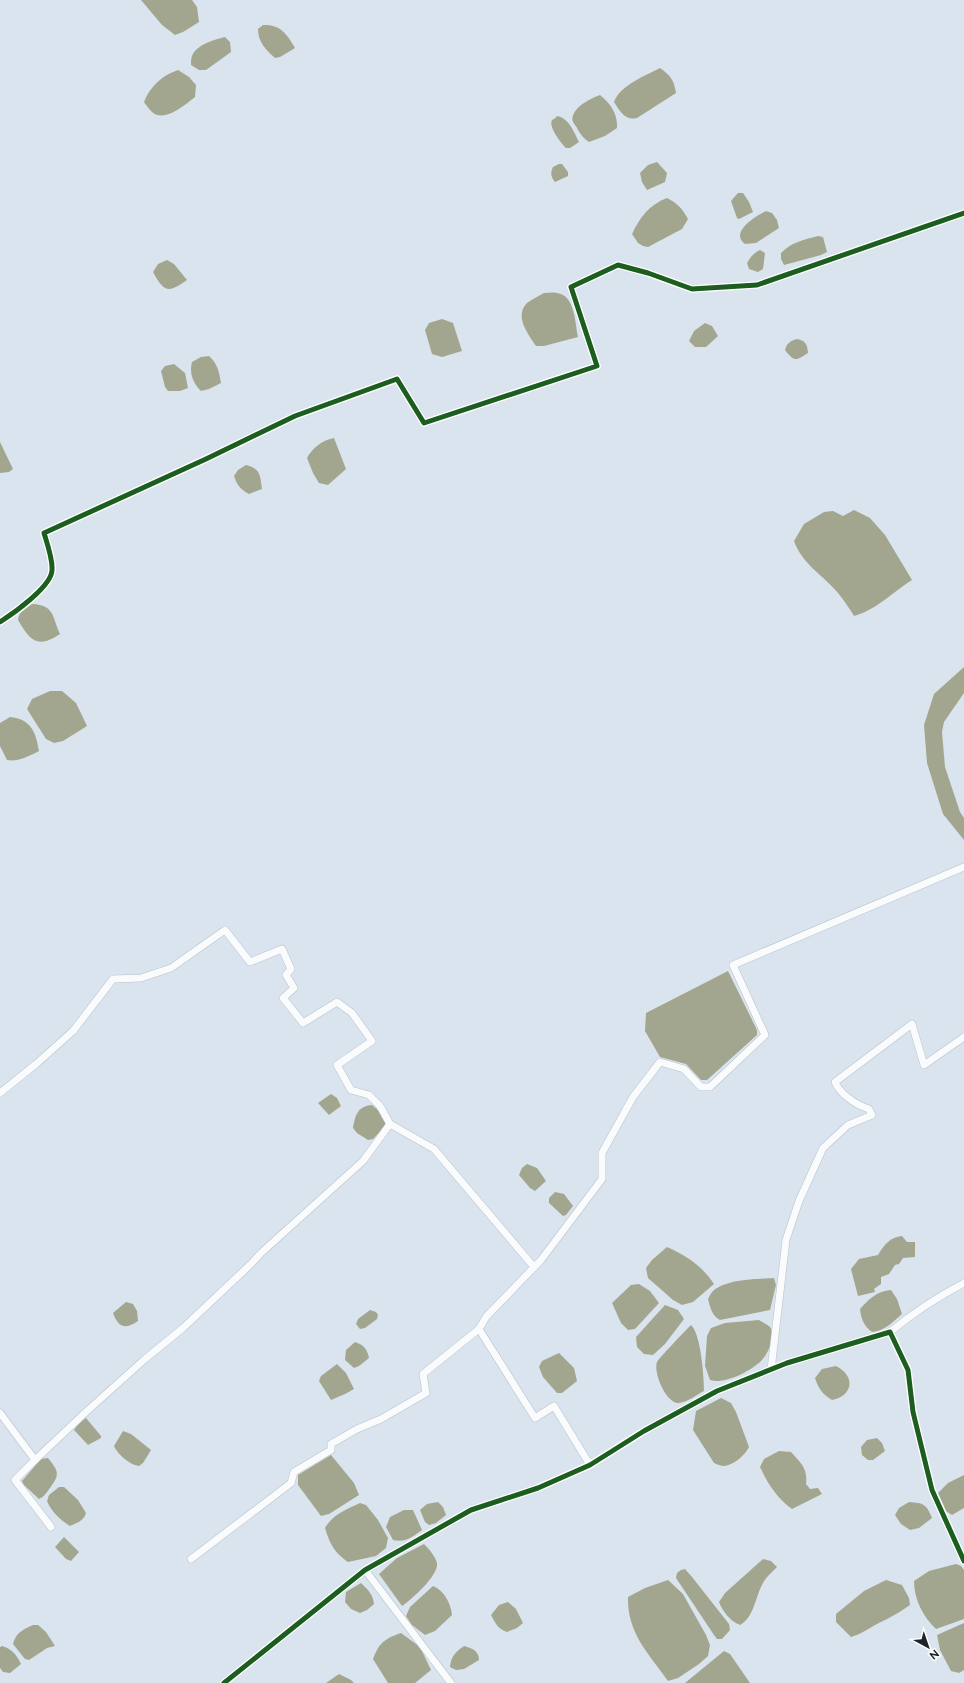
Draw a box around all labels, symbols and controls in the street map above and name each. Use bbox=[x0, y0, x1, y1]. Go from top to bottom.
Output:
north arrow bbox=[908, 1627, 948, 1667]
text: N bbox=[927, 1647, 942, 1662]

